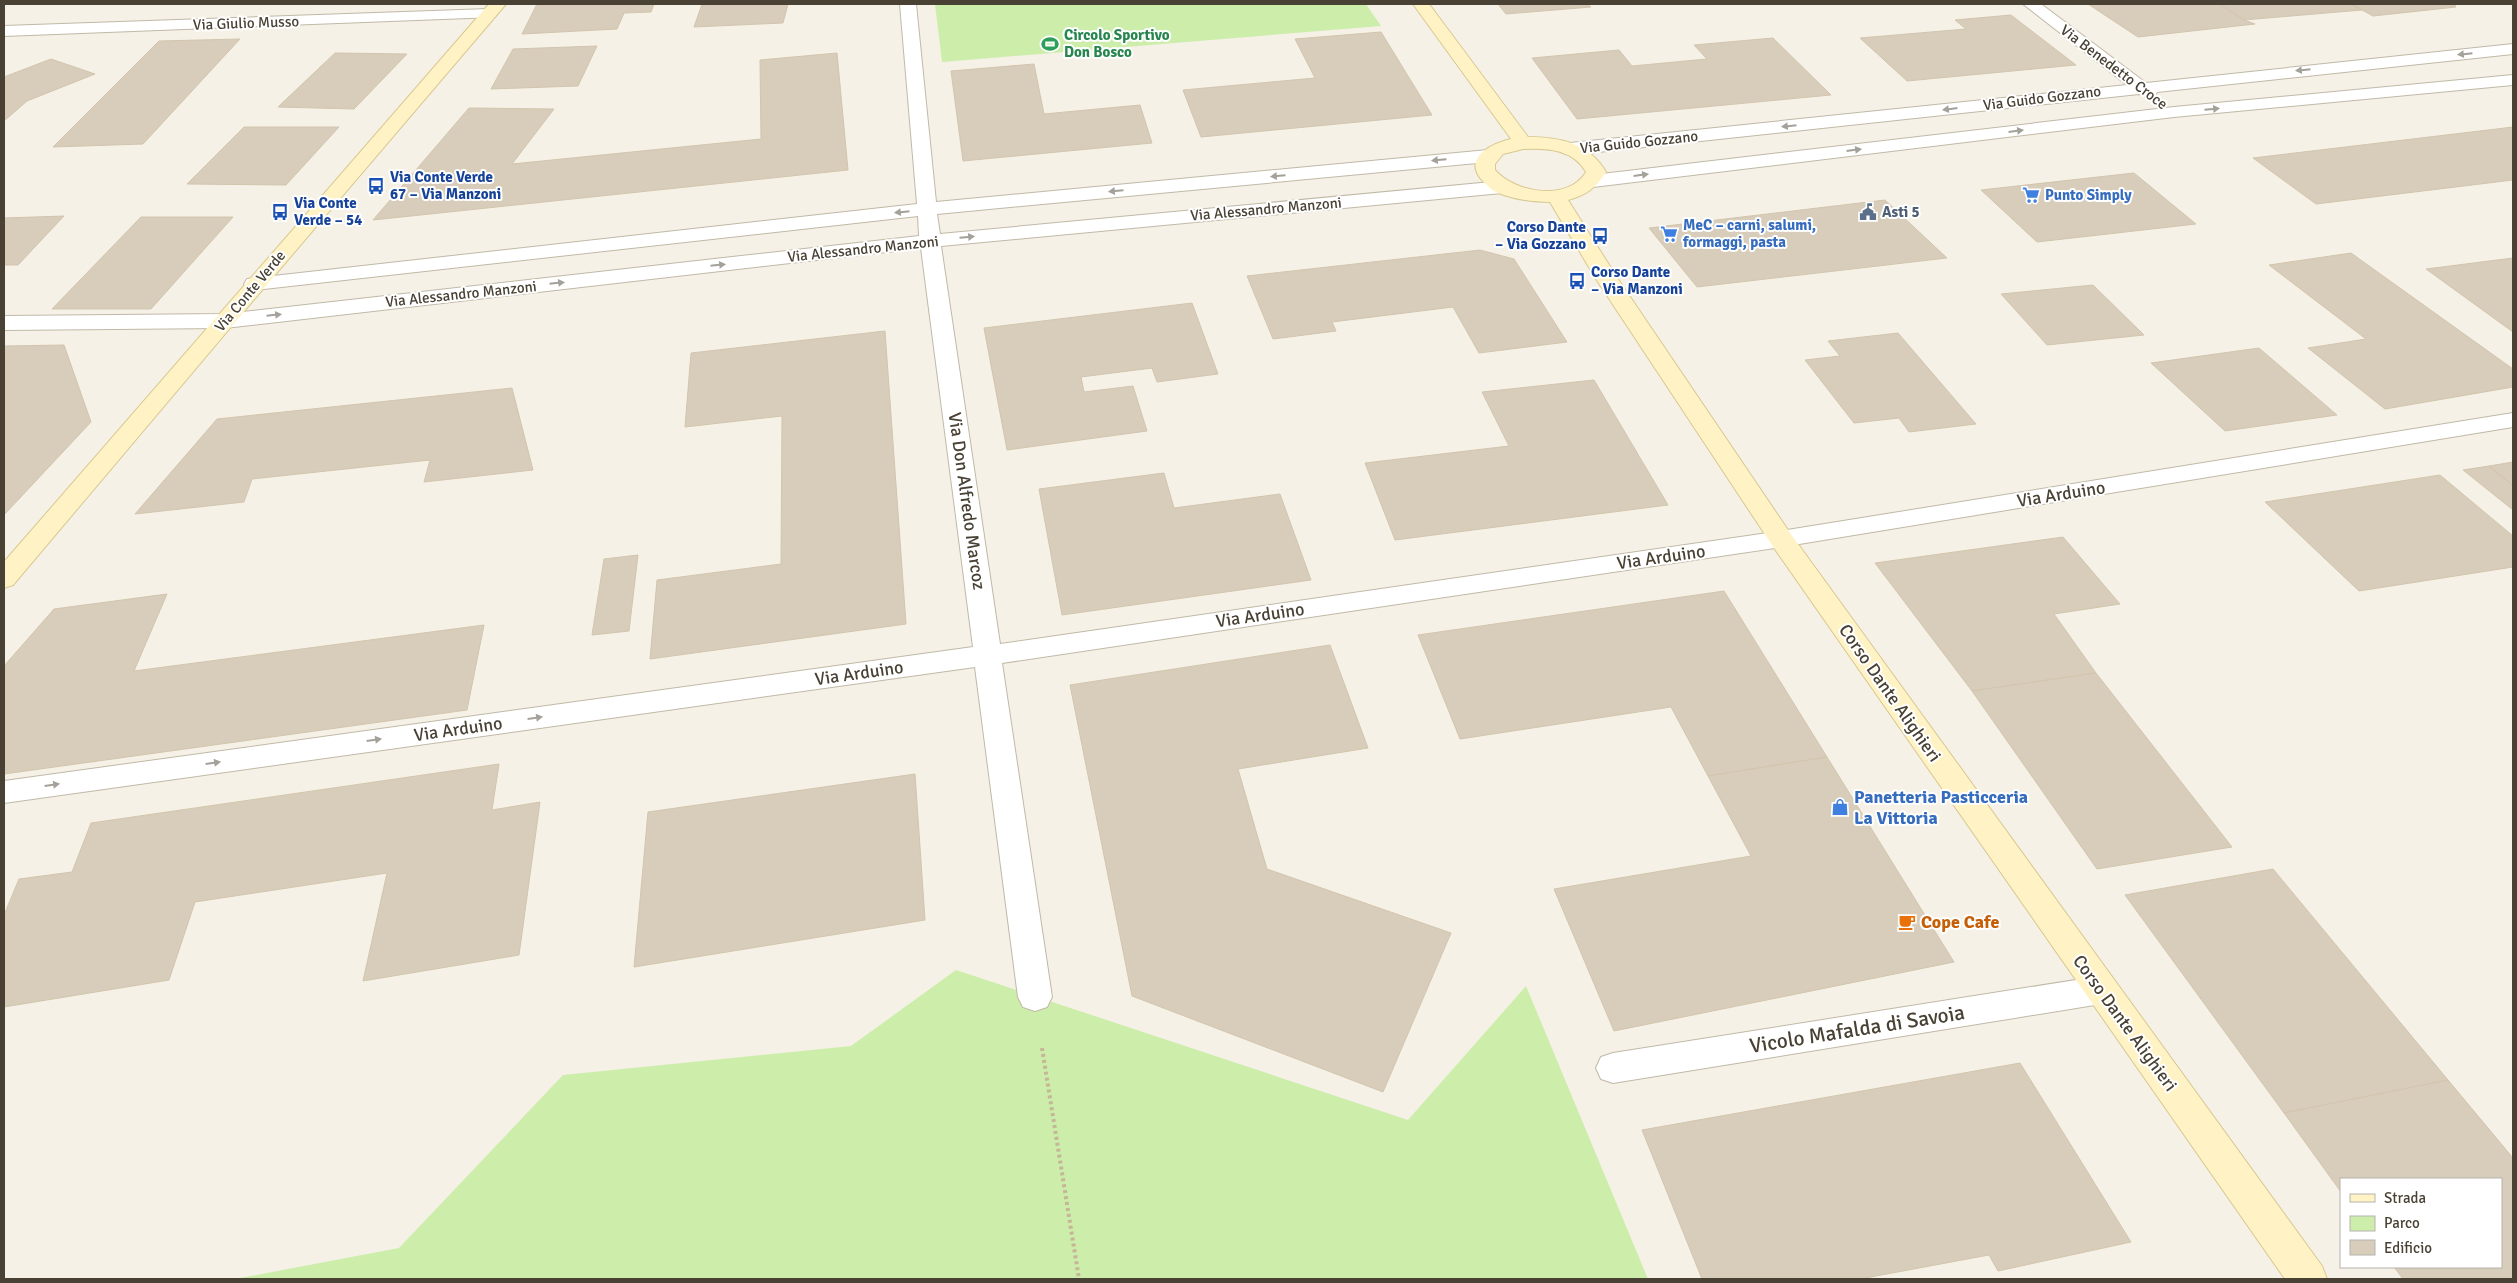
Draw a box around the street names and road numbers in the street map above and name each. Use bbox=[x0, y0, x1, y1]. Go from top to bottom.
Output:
street label: Via Giulio Musso bbox=[193, 12, 300, 34]
street label: Via Benedetto Croce bbox=[2057, 21, 2171, 113]
street label: Via Guido Gozzano bbox=[1982, 82, 2102, 114]
street label: Via Guido Gozzano bbox=[1579, 127, 1699, 157]
street label: Via Alessandro Manzoni bbox=[1190, 193, 1342, 225]
street label: Via Alessandro Manzoni bbox=[786, 232, 940, 266]
street label: Via Conte Verde bbox=[211, 247, 289, 335]
street label: Via Alessandro Manzoni bbox=[384, 277, 538, 311]
street label: Via Don Alfredo Marcoz bbox=[944, 411, 990, 591]
street label: Via Arduino bbox=[2015, 476, 2107, 512]
street label: Via Arduino bbox=[1615, 540, 1707, 574]
street label: Via Arduino bbox=[1214, 598, 1306, 632]
street label: Corso Dante Alighieri bbox=[1834, 620, 1946, 766]
street label: Via Arduino bbox=[813, 656, 905, 690]
street label: Via Arduino bbox=[412, 712, 504, 746]
street label: Corso Dante Alighieri bbox=[2068, 950, 2182, 1096]
street label: Vicolo Mafalda di Savoia bbox=[1748, 999, 1966, 1059]

